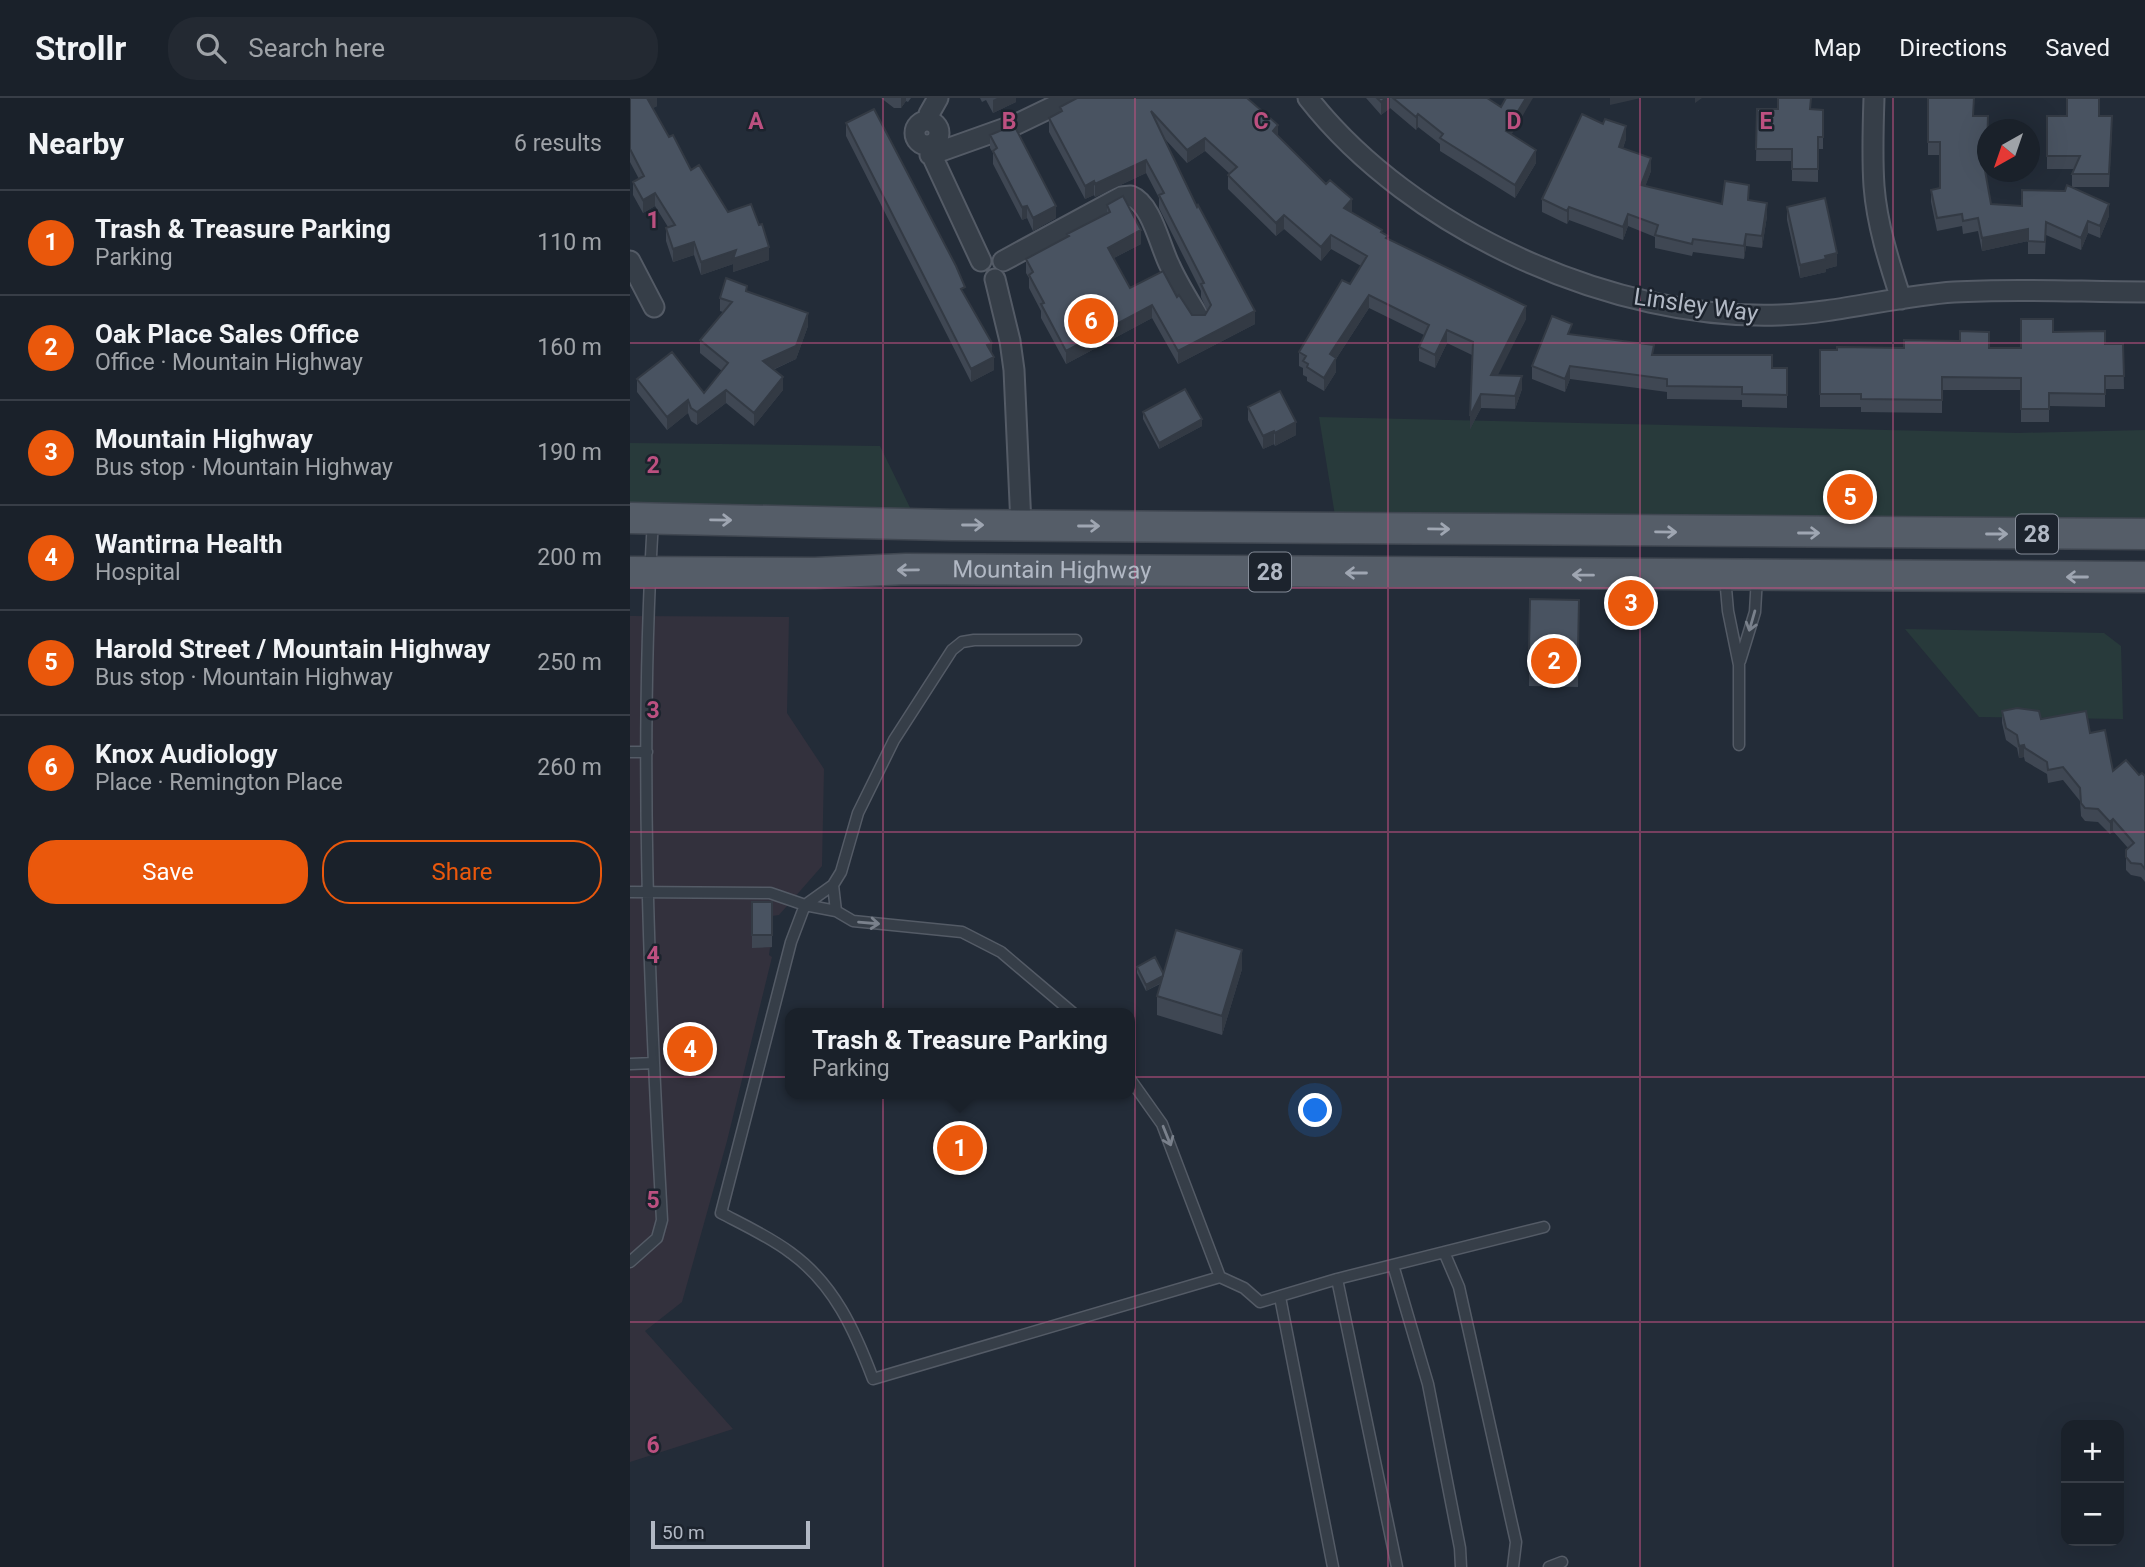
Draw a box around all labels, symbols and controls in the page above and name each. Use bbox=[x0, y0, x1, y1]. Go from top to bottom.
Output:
search box bbox=[168, 17, 658, 80]
text: Strollr bbox=[35, 29, 126, 68]
icon: search bbox=[192, 29, 230, 67]
text: Search here bbox=[248, 33, 385, 63]
text: Map bbox=[1814, 34, 1861, 62]
text: Directions bbox=[1899, 34, 2007, 62]
text: Saved bbox=[2045, 34, 2110, 62]
text: A bbox=[748, 108, 764, 135]
text: B bbox=[1002, 108, 1016, 135]
text: C bbox=[1253, 108, 1269, 135]
text: D bbox=[1507, 108, 1521, 135]
text: E bbox=[1760, 108, 1773, 135]
north arrow bbox=[1977, 119, 2040, 182]
text: Nearby bbox=[28, 126, 124, 161]
text: 6 results bbox=[514, 130, 602, 157]
text: 1 bbox=[646, 207, 660, 234]
text: Trash & Treasure Parking bbox=[95, 214, 391, 244]
text: 1 bbox=[44, 229, 58, 256]
text: 110 m bbox=[537, 229, 602, 256]
text: Parking bbox=[95, 244, 173, 271]
street label: Linsley Way bbox=[1632, 282, 1761, 328]
pin: 6 bbox=[1068, 295, 1114, 347]
text: Oak Place Sales Office bbox=[95, 319, 359, 349]
text: 2 bbox=[44, 334, 58, 361]
text: 160 m bbox=[537, 334, 602, 361]
text: Office · Mountain Highway bbox=[95, 349, 363, 376]
text: Mountain Highway bbox=[95, 424, 313, 454]
text: 3 bbox=[44, 439, 58, 466]
text: 190 m bbox=[537, 439, 602, 466]
text: 2 bbox=[646, 452, 660, 479]
text: Bus stop · Mountain Highway bbox=[95, 454, 393, 481]
pin: 5 bbox=[1827, 471, 1873, 523]
one-way arrow bbox=[709, 513, 732, 527]
road number: 28 bbox=[2016, 514, 2058, 554]
one-way arrow bbox=[961, 518, 984, 532]
one-way arrow bbox=[1077, 519, 1100, 533]
one-way arrow bbox=[1427, 522, 1450, 536]
one-way arrow bbox=[1655, 525, 1678, 538]
one-way arrow bbox=[1797, 526, 1820, 540]
one-way arrow bbox=[1985, 527, 2008, 541]
text: Wantirna Health bbox=[95, 529, 283, 559]
text: 4 bbox=[44, 544, 58, 571]
text: 200 m bbox=[537, 544, 602, 571]
road number: 28 bbox=[1249, 552, 1291, 592]
street label: Mountain Highway bbox=[952, 555, 1152, 585]
text: Hospital bbox=[95, 559, 181, 586]
one-way arrow bbox=[896, 563, 919, 576]
one-way arrow bbox=[1344, 566, 1367, 580]
one-way arrow bbox=[1572, 568, 1595, 582]
one-way arrow bbox=[2066, 570, 2089, 584]
pin: 3 bbox=[1608, 577, 1654, 629]
one-way arrow bbox=[1744, 610, 1757, 632]
text: Harold Street / Mountain Highway bbox=[95, 634, 490, 664]
pin: 2 bbox=[1531, 635, 1577, 687]
text: 5 bbox=[44, 649, 58, 676]
text: 250 m bbox=[537, 649, 602, 676]
text: Bus stop · Mountain Highway bbox=[95, 664, 393, 691]
text: 3 bbox=[646, 697, 660, 724]
text: Knox Audiology bbox=[95, 739, 278, 769]
text: 6 bbox=[44, 754, 58, 781]
text: 260 m bbox=[537, 754, 602, 781]
text: Place · Remington Place bbox=[95, 769, 343, 796]
button: Save bbox=[28, 840, 308, 904]
button: Share bbox=[322, 840, 602, 904]
one-way arrow bbox=[858, 917, 880, 930]
text: 4 bbox=[646, 942, 660, 969]
popup bbox=[785, 1008, 1135, 1099]
pin: 4 bbox=[667, 1023, 713, 1075]
text: Trash & Treasure Parking bbox=[812, 1025, 1108, 1055]
text: Parking bbox=[812, 1055, 890, 1082]
your location bbox=[1298, 1093, 1332, 1127]
pin: 1 bbox=[937, 1122, 983, 1174]
one-way arrow bbox=[1161, 1125, 1174, 1146]
text: 5 bbox=[646, 1187, 660, 1214]
map controls bbox=[2061, 1420, 2124, 1546]
button: + bbox=[2061, 1420, 2124, 1483]
text: 6 bbox=[646, 1432, 660, 1459]
button: − bbox=[2061, 1483, 2124, 1546]
scale bar bbox=[651, 1518, 810, 1550]
text: 50 m bbox=[662, 1521, 705, 1544]

